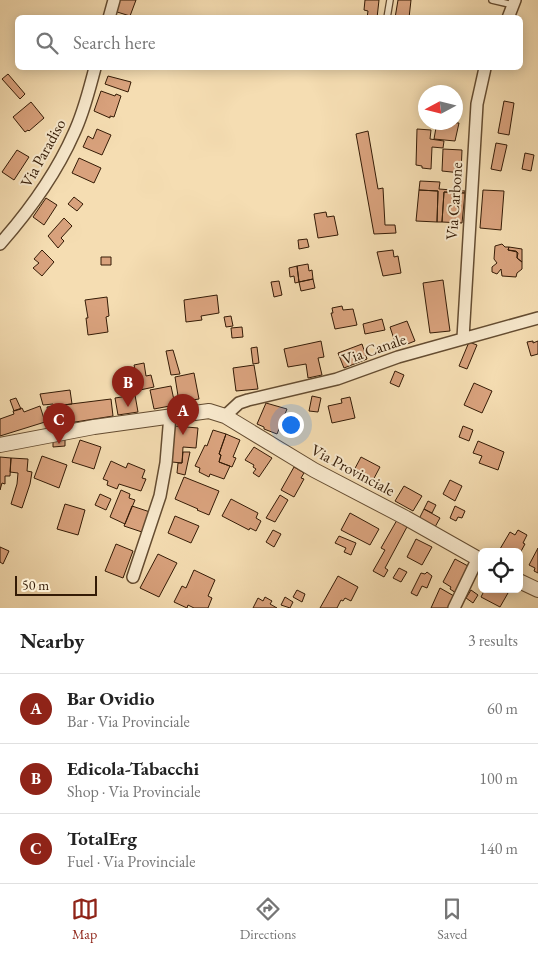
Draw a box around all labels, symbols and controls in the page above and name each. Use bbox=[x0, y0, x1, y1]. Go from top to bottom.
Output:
search box bbox=[15, 15, 523, 70]
icon: search bbox=[33, 29, 61, 57]
text: Search here bbox=[73, 30, 155, 55]
north arrow bbox=[418, 85, 463, 130]
street label: Via Paradiso bbox=[16, 115, 70, 191]
street label: Via Carbone bbox=[441, 161, 467, 241]
street label: Via Canale bbox=[339, 328, 409, 370]
pin: B bbox=[112, 366, 144, 407]
pin: A bbox=[167, 394, 199, 435]
pin: C bbox=[43, 403, 75, 444]
your location bbox=[278, 412, 304, 438]
street label: Via Provinciale bbox=[307, 439, 399, 501]
map controls bbox=[478, 548, 523, 593]
button: locate bbox=[478, 548, 523, 593]
scale bar bbox=[15, 573, 98, 596]
text: 50 m bbox=[22, 576, 49, 594]
text: Nearby bbox=[20, 627, 84, 654]
text: 3 results bbox=[468, 630, 518, 651]
text: Bar Ovidio bbox=[67, 686, 154, 711]
text: A bbox=[30, 698, 42, 719]
text: 60 m bbox=[487, 698, 518, 719]
text: Bar · Via Provinciale bbox=[67, 711, 190, 732]
text: Edicola-Tabacchi bbox=[67, 756, 199, 781]
text: B bbox=[31, 768, 41, 789]
text: 100 m bbox=[479, 768, 518, 789]
text: Shop · Via Provinciale bbox=[67, 781, 201, 802]
text: TotalErg bbox=[67, 826, 137, 851]
text: C bbox=[30, 838, 42, 859]
text: 140 m bbox=[479, 838, 518, 859]
text: Fuel · Via Provinciale bbox=[67, 851, 195, 872]
tab: Map bbox=[71, 895, 99, 943]
tab: Directions bbox=[240, 895, 296, 943]
tab: Saved bbox=[437, 895, 467, 943]

